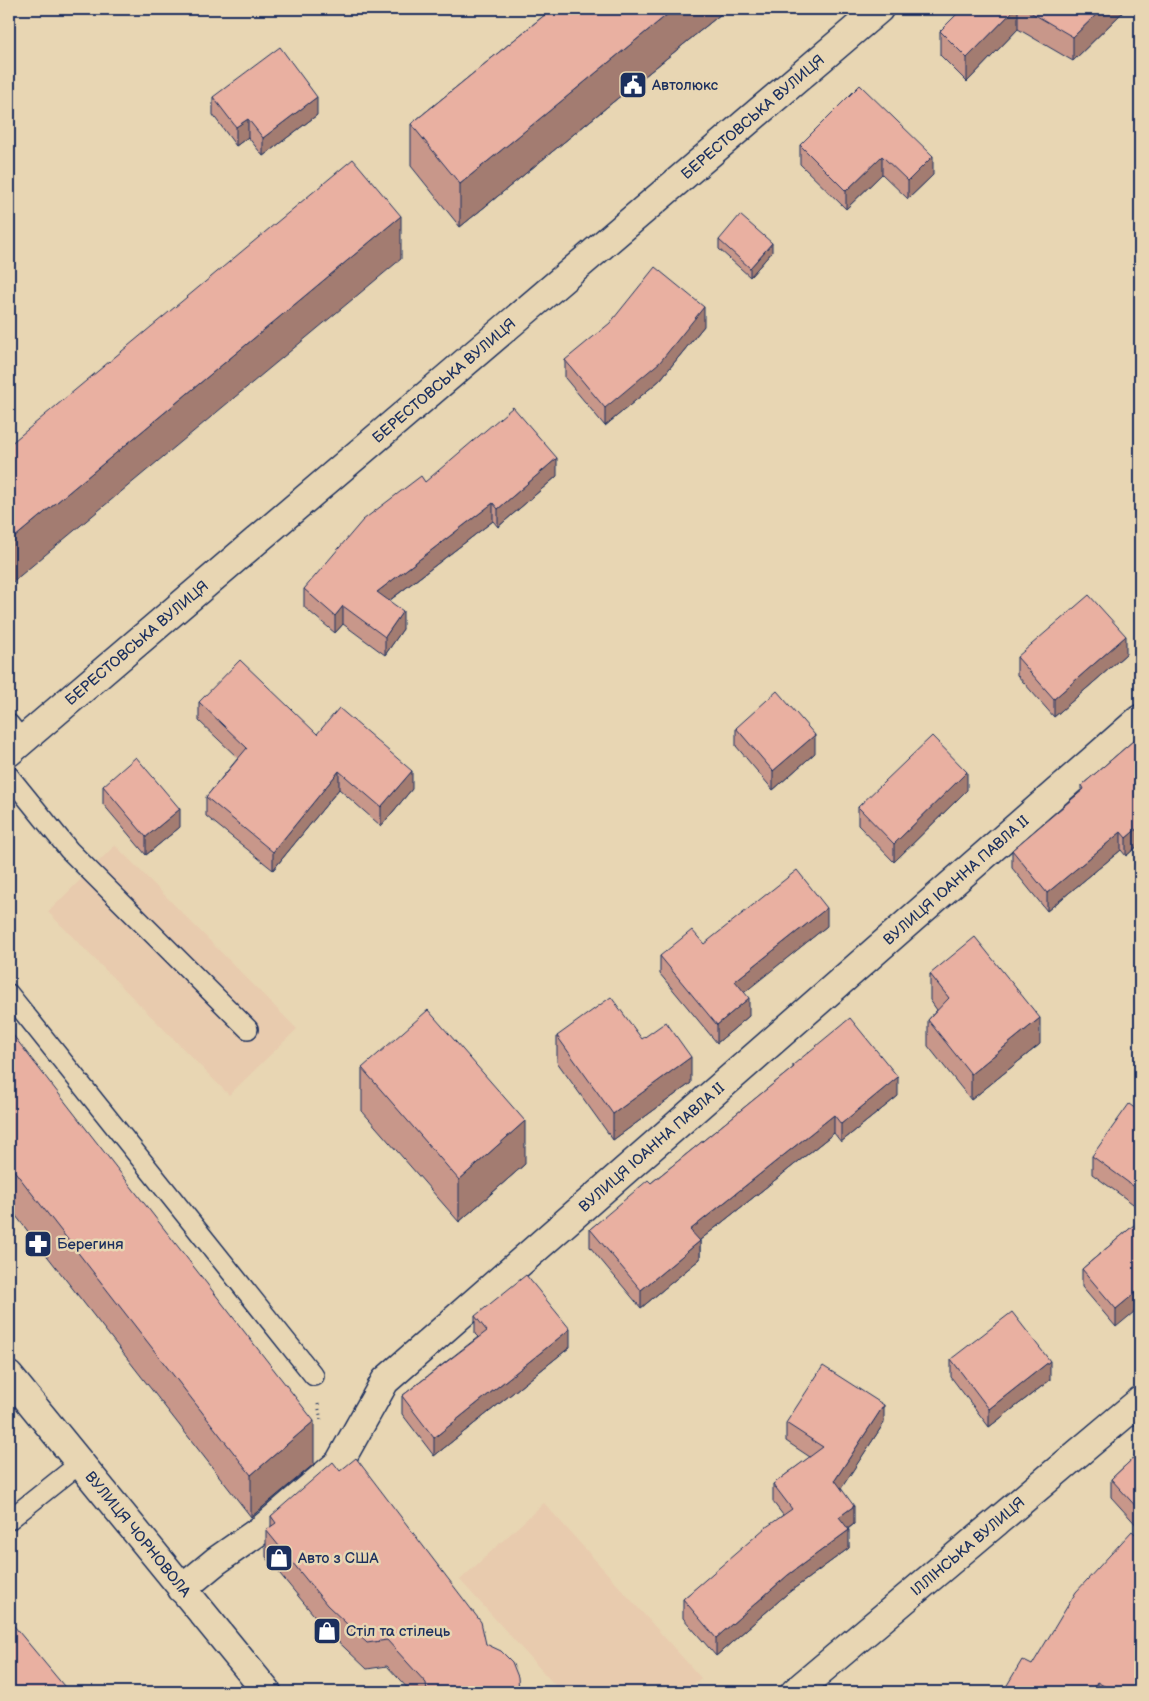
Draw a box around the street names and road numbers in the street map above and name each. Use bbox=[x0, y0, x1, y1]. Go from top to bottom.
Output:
street label: БЕРЕСТОВСЬКА ВУЛИЦЯ bbox=[677, 51, 829, 184]
street label: БЕРЕСТОВСЬКА ВУЛИЦЯ bbox=[369, 314, 520, 447]
street label: БЕРЕСТОВСЬКА ВУЛИЦЯ bbox=[61, 577, 213, 710]
street label: ВУЛИЦЯ ІОАННА ПАВЛА II bbox=[880, 811, 1033, 950]
street label: ВУЛИЦЯ ІОАННА ПАВЛА II bbox=[575, 1079, 729, 1217]
street label: ВУЛИЦЯ ЧОРНОВОЛА bbox=[81, 1468, 195, 1602]
street label: ІЛЛІНСЬКА ВУЛИЦЯ bbox=[907, 1493, 1029, 1600]

